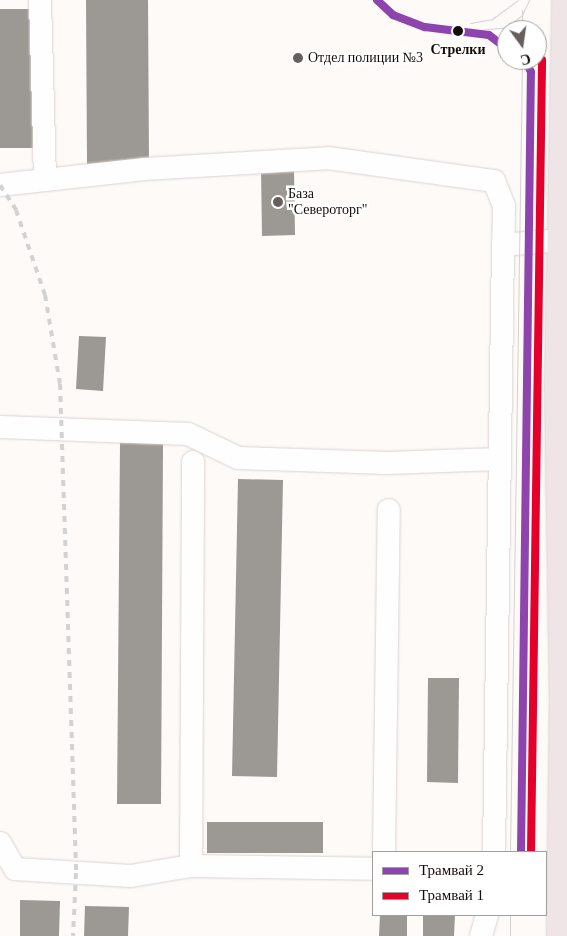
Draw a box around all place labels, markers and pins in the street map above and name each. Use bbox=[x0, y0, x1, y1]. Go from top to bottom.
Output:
marker: Стрелки bbox=[449, 22, 467, 40]
place label: Стрелки bbox=[431, 42, 485, 58]
place label: Отдел полиции №3 bbox=[308, 50, 423, 66]
marker: Отдел полиции №3 bbox=[292, 52, 304, 64]
place label: База "Североторг" bbox=[288, 186, 367, 218]
marker: База "Североторг" bbox=[272, 196, 284, 208]

